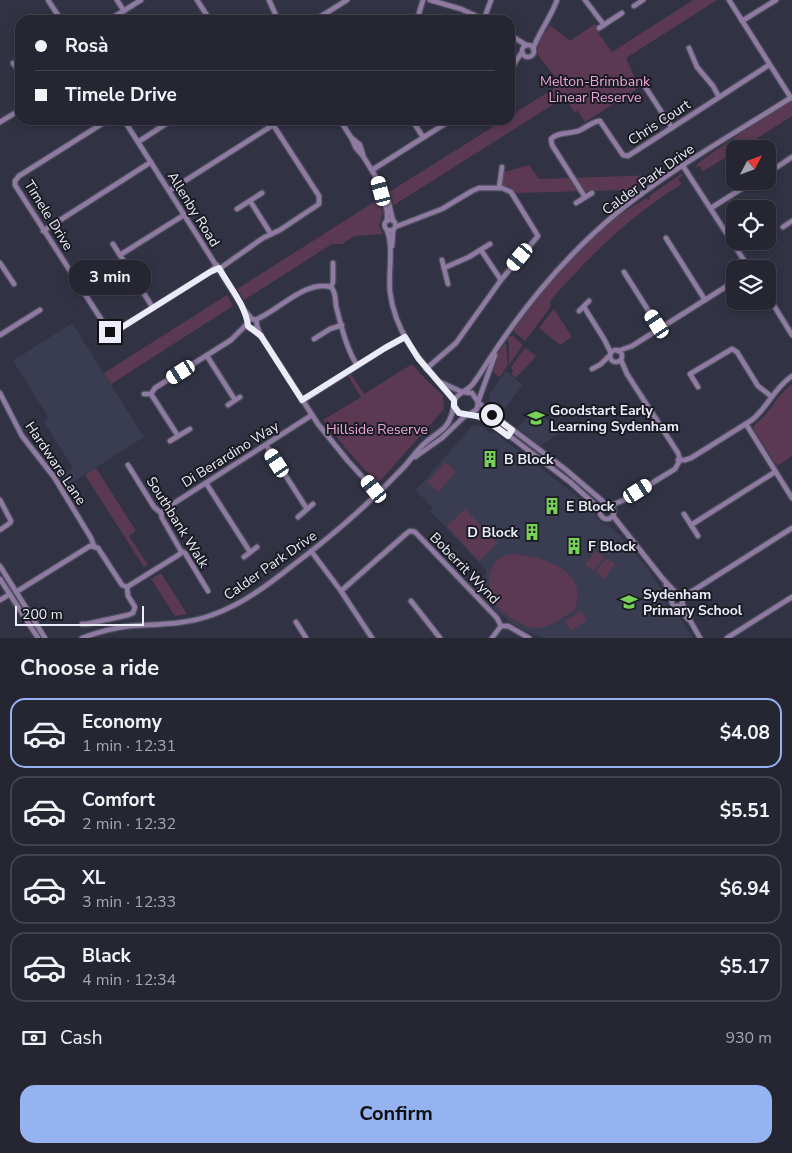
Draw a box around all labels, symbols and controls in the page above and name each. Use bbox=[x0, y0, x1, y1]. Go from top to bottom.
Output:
text: Rosà bbox=[65, 33, 108, 59]
park label: Melton-Brimbank Linear Reserve bbox=[540, 72, 651, 107]
text: Timele Drive bbox=[65, 82, 177, 108]
street label: Chris Court bbox=[624, 95, 694, 150]
street label: Calder Park Drive bbox=[598, 139, 698, 219]
north arrow bbox=[726, 140, 776, 190]
map controls bbox=[726, 140, 776, 310]
street label: Allenby Road bbox=[163, 168, 224, 250]
car bbox=[369, 175, 392, 207]
street label: Timele Drive bbox=[19, 177, 78, 254]
button: locate bbox=[726, 200, 776, 250]
car bbox=[504, 241, 535, 273]
callout: 3 min bbox=[69, 260, 151, 294]
button: layers bbox=[726, 260, 776, 310]
text: 3 min bbox=[89, 266, 131, 288]
car bbox=[642, 307, 671, 341]
route end bbox=[99, 321, 121, 343]
car bbox=[164, 358, 197, 386]
place label: Goodstart Early Learning Sydenham bbox=[550, 401, 679, 436]
route start bbox=[481, 404, 503, 426]
school or university icon: Goodstart Early Learning Sydenham bbox=[526, 408, 546, 428]
street label: Di Berardino Way bbox=[178, 416, 283, 492]
street label: Hardware Lane bbox=[21, 418, 90, 509]
park label: Hillside Reserve bbox=[326, 420, 428, 439]
car bbox=[262, 446, 291, 480]
building icon: B Block bbox=[480, 449, 500, 469]
place label: B Block bbox=[504, 450, 554, 469]
street label: Southbank Walk bbox=[142, 473, 214, 572]
car bbox=[358, 473, 389, 505]
car bbox=[621, 477, 654, 505]
building icon: E Block bbox=[542, 496, 562, 516]
place label: E Block bbox=[566, 497, 615, 516]
building icon: D Block bbox=[522, 522, 542, 542]
place label: D Block bbox=[467, 523, 518, 542]
street label: Calder Park Drive bbox=[220, 526, 321, 605]
street label: Boberrit Wynd bbox=[426, 528, 504, 608]
building icon: F Block bbox=[564, 536, 584, 556]
place label: F Block bbox=[588, 537, 636, 556]
place label: Sydenham Primary School bbox=[643, 585, 743, 620]
school or university icon: Sydenham Primary School bbox=[619, 592, 639, 612]
scale bar bbox=[15, 603, 144, 626]
text: 200 m bbox=[22, 605, 63, 624]
text: Choose a ride bbox=[20, 653, 159, 683]
text: Economy bbox=[82, 709, 162, 735]
icon: car bbox=[22, 711, 67, 756]
text: $4.08 bbox=[720, 720, 770, 746]
text: 1 min · 12:31 bbox=[82, 735, 176, 757]
text: Comfort bbox=[82, 787, 155, 813]
icon: car bbox=[22, 789, 67, 834]
text: $5.51 bbox=[720, 798, 770, 824]
text: 2 min · 12:32 bbox=[82, 813, 176, 835]
text: XL bbox=[82, 865, 105, 891]
icon: car bbox=[22, 867, 67, 912]
text: $6.94 bbox=[720, 876, 770, 902]
text: 3 min · 12:33 bbox=[82, 891, 176, 913]
text: Black bbox=[82, 943, 131, 969]
icon: car bbox=[22, 945, 67, 990]
text: $5.17 bbox=[720, 954, 770, 980]
text: 4 min · 12:34 bbox=[82, 969, 176, 991]
icon: cash bbox=[20, 1024, 48, 1052]
text: Cash bbox=[60, 1025, 102, 1051]
text: 930 m bbox=[725, 1027, 772, 1049]
button: Confirm bbox=[20, 1085, 772, 1143]

